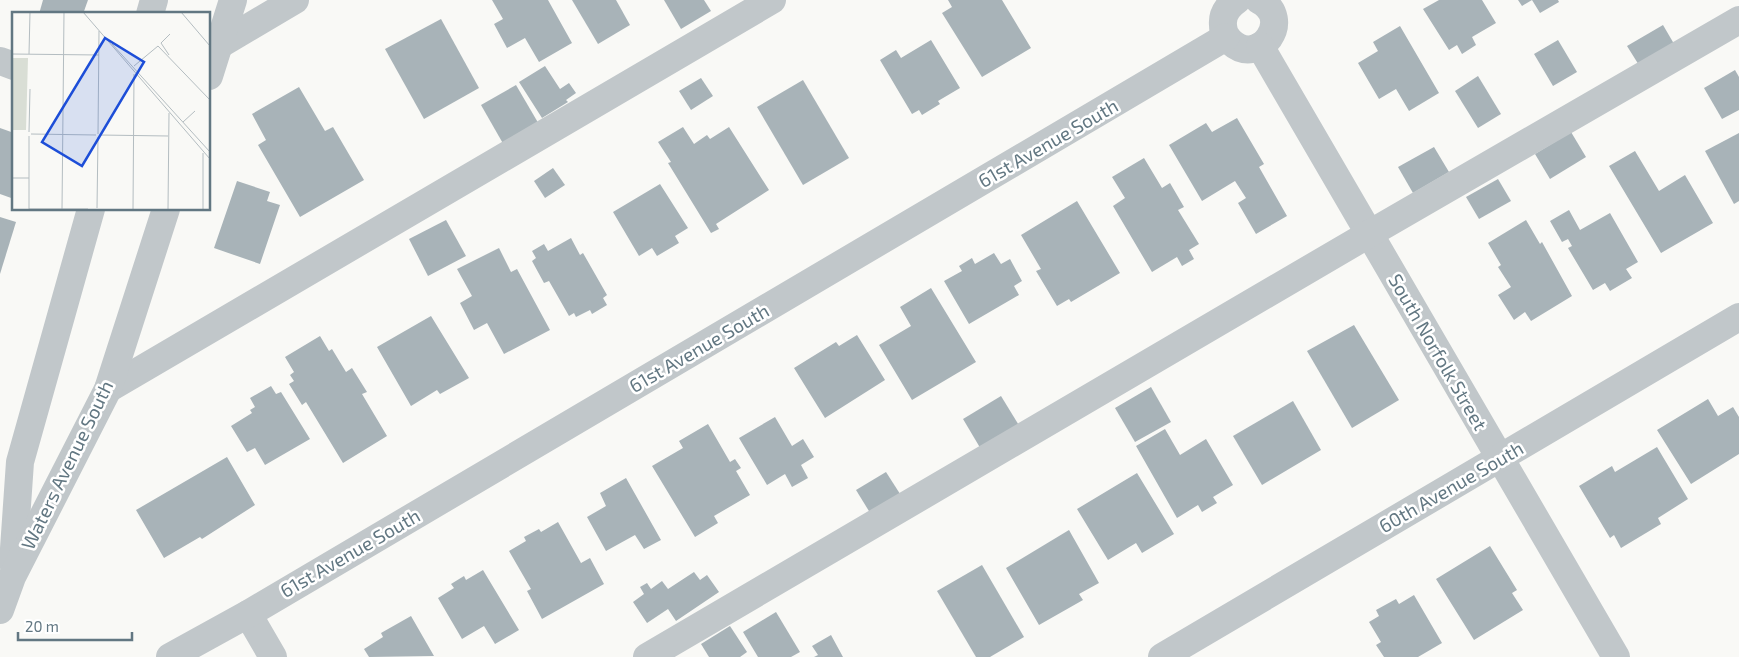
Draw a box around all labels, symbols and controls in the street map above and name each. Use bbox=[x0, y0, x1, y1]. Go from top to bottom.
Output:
inset map bbox=[12, 12, 210, 210]
street label: 61st Avenue South bbox=[974, 93, 1122, 192]
street label: South Norfolk Street bbox=[1384, 270, 1493, 434]
street label: 61st Avenue South bbox=[625, 298, 773, 397]
street label: Waters Avenue South bbox=[16, 377, 117, 553]
street label: 60th Avenue South bbox=[1374, 436, 1527, 537]
street label: 61st Avenue South bbox=[276, 503, 424, 602]
scale bar bbox=[18, 610, 131, 642]
text: 20 m bbox=[25, 617, 59, 635]

